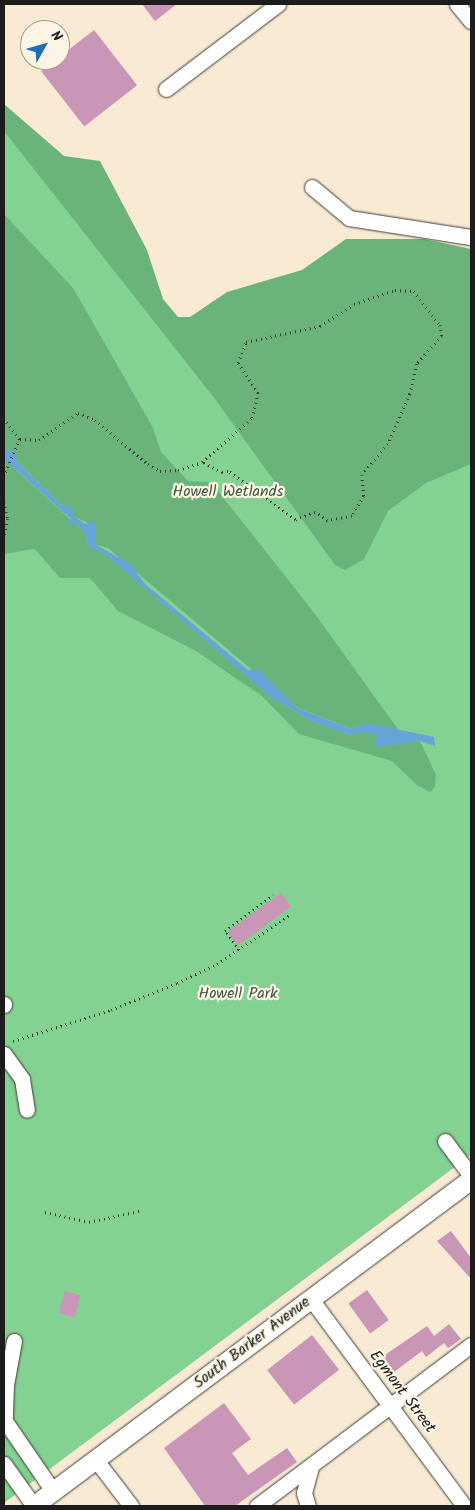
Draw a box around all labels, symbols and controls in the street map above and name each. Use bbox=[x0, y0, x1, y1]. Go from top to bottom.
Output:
north arrow bbox=[20, 20, 70, 70]
text: N bbox=[45, 26, 67, 47]
park label: Howell Wetlands bbox=[173, 482, 283, 502]
park label: Howell Park bbox=[198, 984, 278, 1004]
street label: South Barker Avenue bbox=[190, 1293, 314, 1393]
street label: Egmont Street bbox=[365, 1347, 439, 1437]

